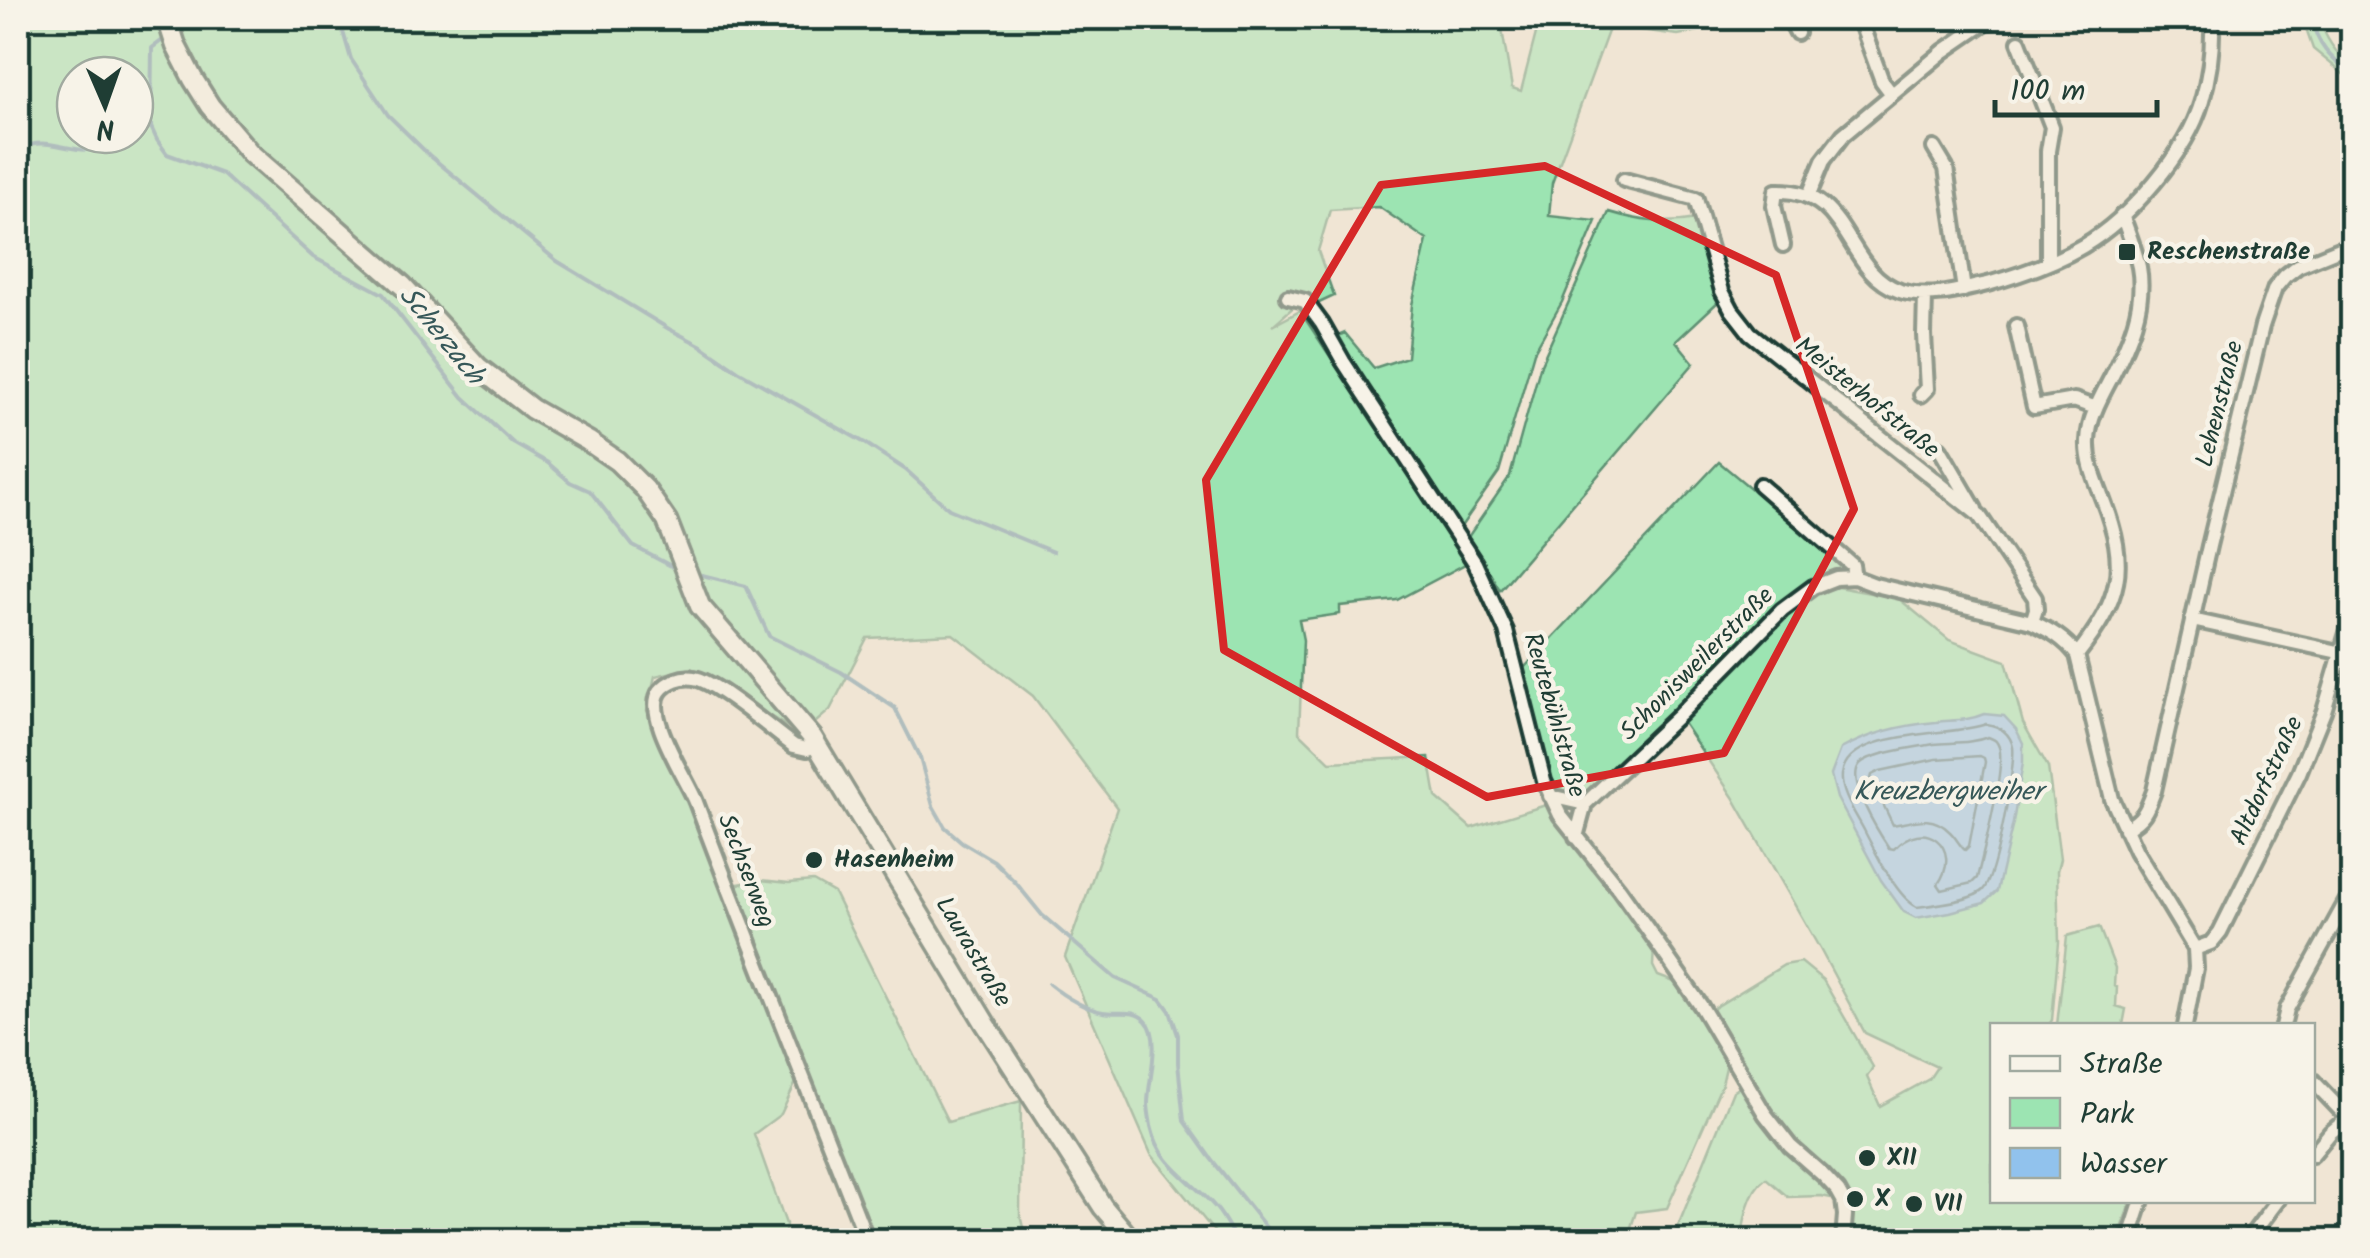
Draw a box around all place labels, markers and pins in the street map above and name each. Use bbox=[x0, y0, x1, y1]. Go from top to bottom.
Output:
place label: Reschenstraße bbox=[2147, 232, 2310, 272]
marker: Reschenstraße bbox=[2116, 241, 2138, 263]
place label: Hasenheim bbox=[834, 840, 954, 880]
marker: Hasenheim bbox=[803, 849, 825, 871]
place label: XII bbox=[1886, 1138, 1917, 1178]
marker: XII bbox=[1856, 1147, 1878, 1169]
place label: X bbox=[1874, 1179, 1891, 1219]
place label: VII bbox=[1934, 1184, 1963, 1224]
marker: X bbox=[1844, 1188, 1866, 1210]
marker: VII bbox=[1903, 1193, 1925, 1215]

